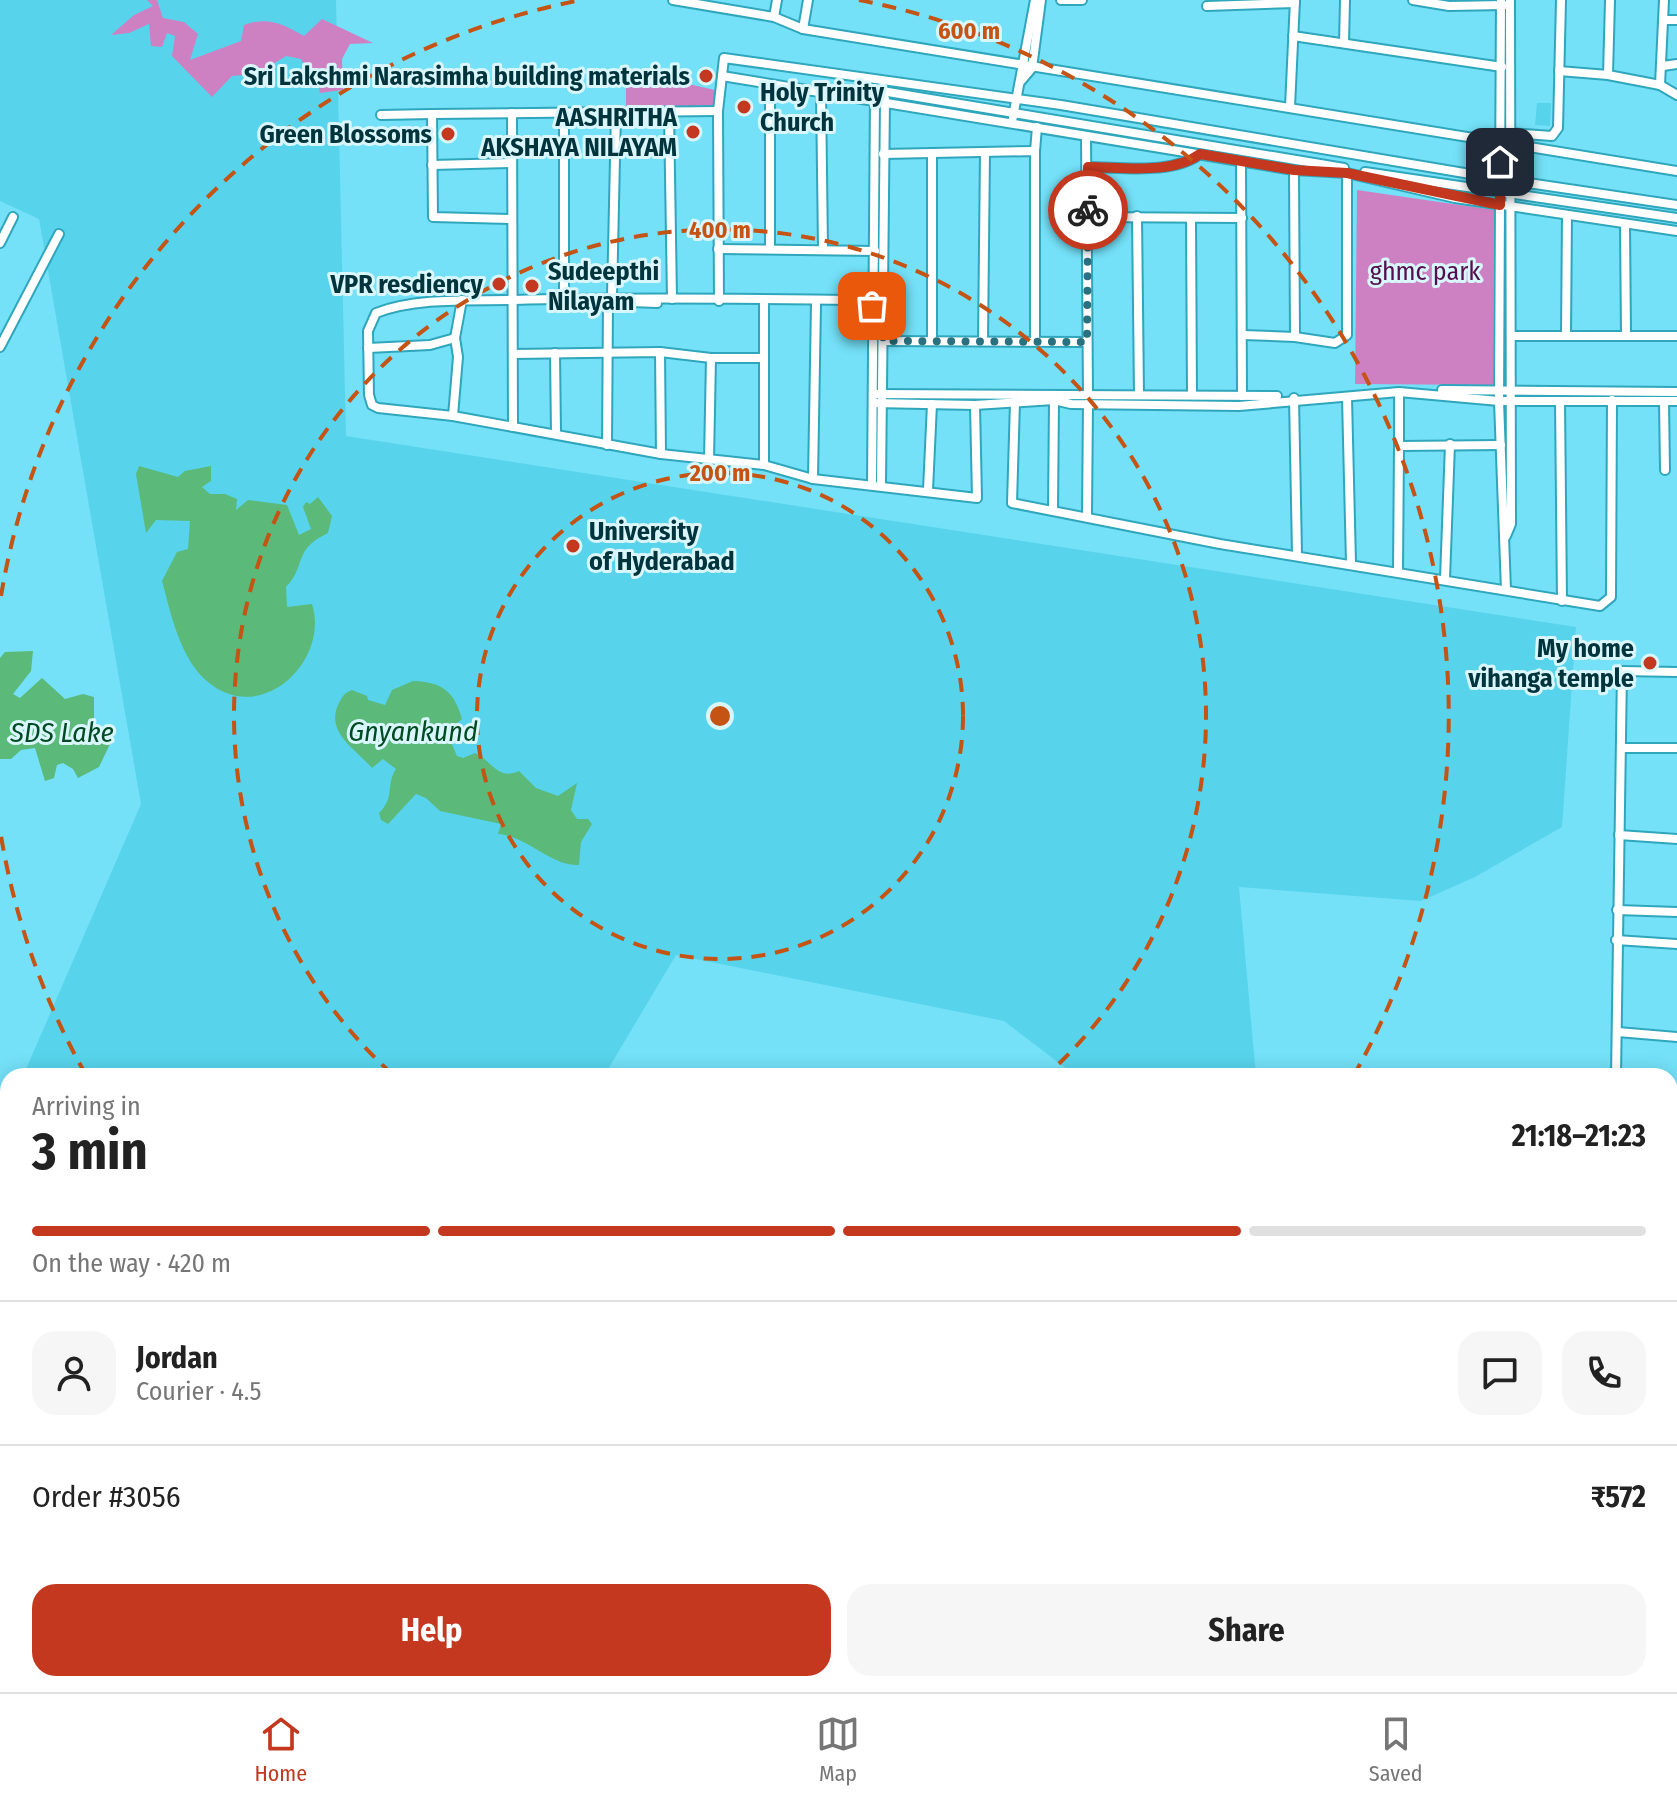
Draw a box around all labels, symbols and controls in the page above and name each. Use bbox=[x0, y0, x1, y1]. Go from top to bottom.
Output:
text: 600 m bbox=[938, 17, 1000, 45]
place label: Sri Lakshmi Narasimha building materials bbox=[244, 61, 690, 92]
marker: Sri Lakshmi Narasimha building materials bbox=[697, 67, 715, 85]
place label: Holy Trinity Church bbox=[760, 77, 885, 138]
marker: Holy Trinity Church bbox=[735, 98, 753, 116]
place label: AASHRITHA AKSHAYA NILAYAM bbox=[480, 102, 678, 163]
place label: Green Blossoms bbox=[259, 119, 432, 150]
marker: AASHRITHA AKSHAYA NILAYAM bbox=[684, 123, 702, 141]
marker: Green Blossoms bbox=[439, 125, 457, 143]
pin bbox=[1466, 128, 1534, 196]
icon: home bbox=[1478, 140, 1522, 184]
courier bbox=[1048, 170, 1128, 250]
icon: bike bbox=[1066, 188, 1110, 232]
text: 400 m bbox=[689, 216, 751, 244]
place label: Sudeepthi Nilayam bbox=[548, 256, 659, 317]
park label: ghmc park bbox=[1370, 256, 1481, 287]
place label: VPR resdiency bbox=[329, 269, 484, 300]
pin bbox=[838, 272, 906, 340]
marker: VPR resdiency bbox=[490, 275, 508, 293]
marker: Sudeepthi Nilayam bbox=[523, 277, 541, 295]
icon: bag bbox=[850, 284, 894, 328]
text: 200 m bbox=[689, 459, 750, 487]
place label: University of Hyderabad bbox=[589, 516, 735, 577]
marker: University of Hyderabad bbox=[564, 537, 582, 555]
place label: My home vihanga temple bbox=[1467, 633, 1634, 694]
marker: My home vihanga temple bbox=[1641, 654, 1659, 672]
centre of rings bbox=[706, 702, 734, 730]
water label: Gnyankund bbox=[348, 715, 478, 748]
water label: SDS Lake bbox=[9, 716, 114, 749]
text: Arriving in bbox=[32, 1091, 141, 1122]
text: 21:18–21:23 bbox=[1512, 1118, 1646, 1154]
text: 3 min bbox=[32, 1120, 148, 1183]
text: On the way · 420 m bbox=[32, 1248, 231, 1279]
button: person bbox=[32, 1331, 116, 1415]
button: chat bbox=[1458, 1331, 1542, 1415]
button: phone bbox=[1562, 1331, 1646, 1415]
text: Jordan bbox=[136, 1340, 218, 1376]
text: Courier · 4.5 bbox=[136, 1376, 262, 1407]
text: Order #3056 bbox=[32, 1479, 181, 1515]
text: ₹572 bbox=[1591, 1479, 1646, 1515]
button: Help bbox=[32, 1584, 831, 1676]
button: Share bbox=[847, 1584, 1646, 1676]
tab: Home bbox=[254, 1712, 307, 1787]
tab: Map bbox=[816, 1712, 860, 1787]
tab: Saved bbox=[1369, 1712, 1423, 1787]

